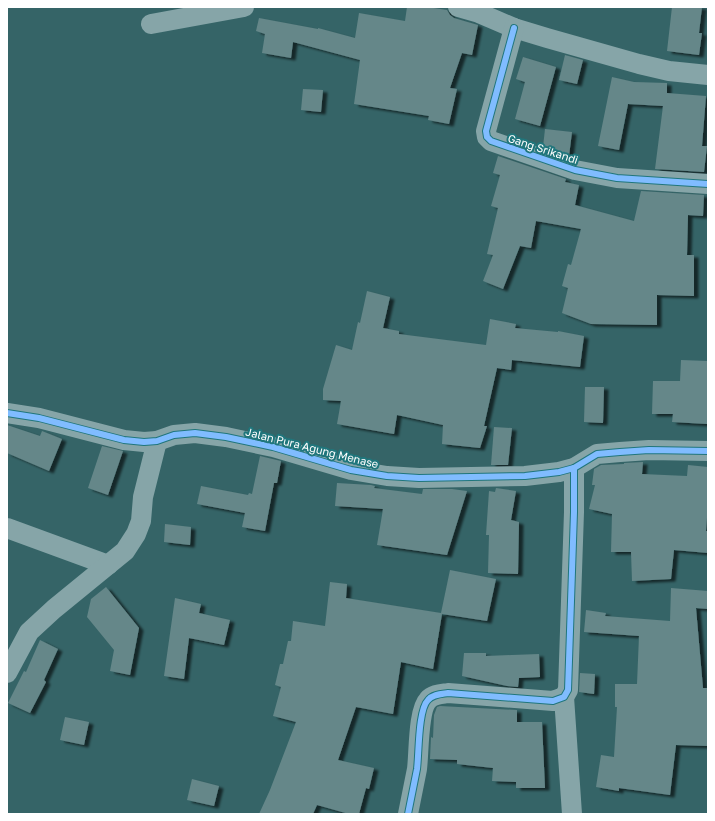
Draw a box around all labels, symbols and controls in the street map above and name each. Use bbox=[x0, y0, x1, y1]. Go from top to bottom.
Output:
street label: Gang Srikandi bbox=[506, 131, 580, 166]
street label: Jalan Pura Agung Menase bbox=[244, 425, 380, 470]

